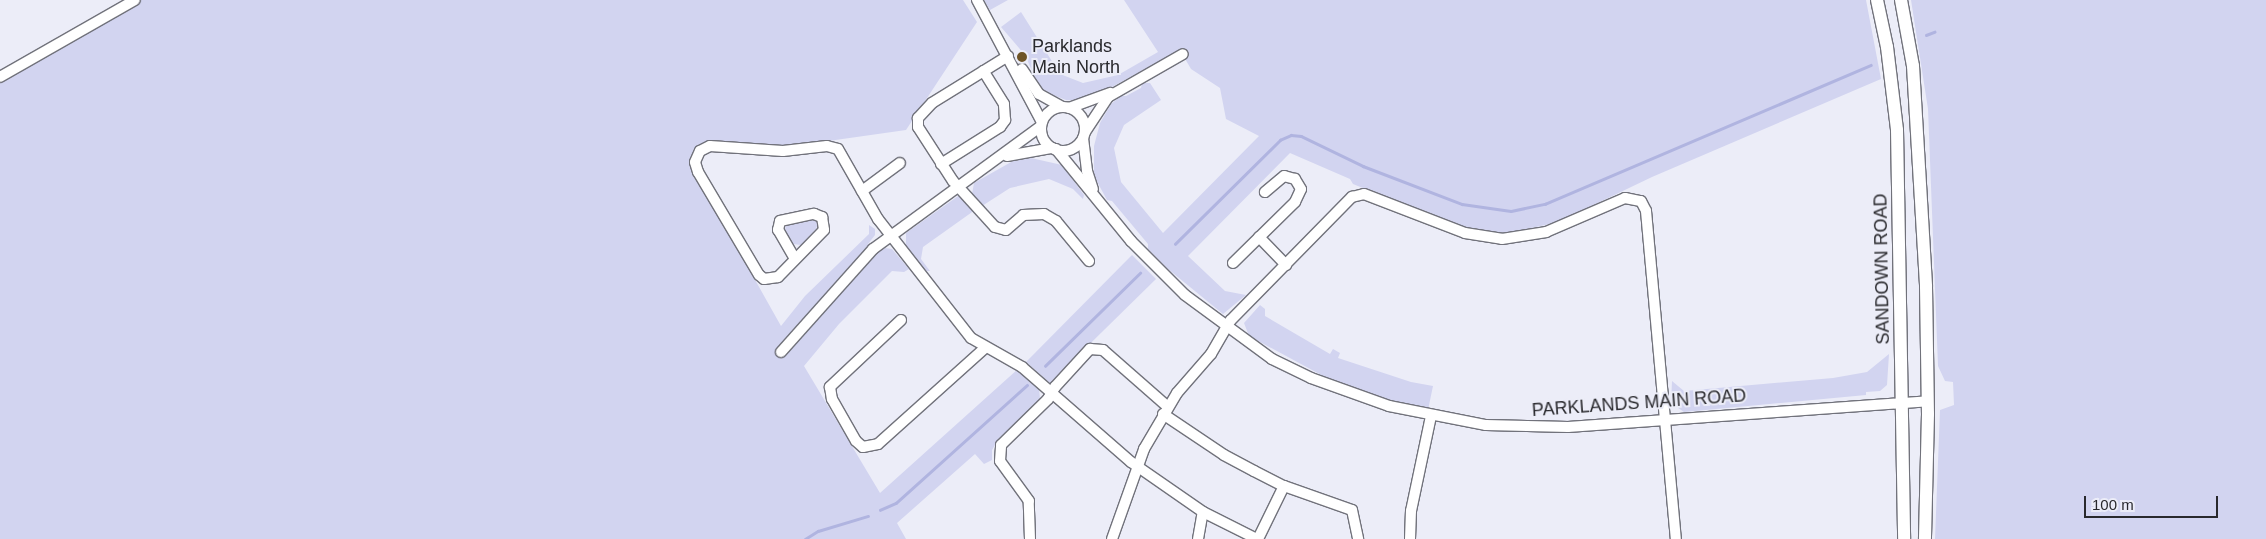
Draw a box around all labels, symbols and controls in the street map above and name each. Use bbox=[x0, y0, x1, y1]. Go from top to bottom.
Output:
place label: Parklands Main North bbox=[1032, 36, 1120, 78]
marker: Parklands Main North bbox=[1016, 51, 1028, 63]
street label: SANDOWN ROAD bbox=[1870, 193, 1894, 345]
street label: PARKLANDS MAIN ROAD bbox=[1531, 385, 1747, 421]
scale bar bbox=[2086, 486, 2220, 518]
text: 100 m bbox=[2092, 496, 2134, 513]

